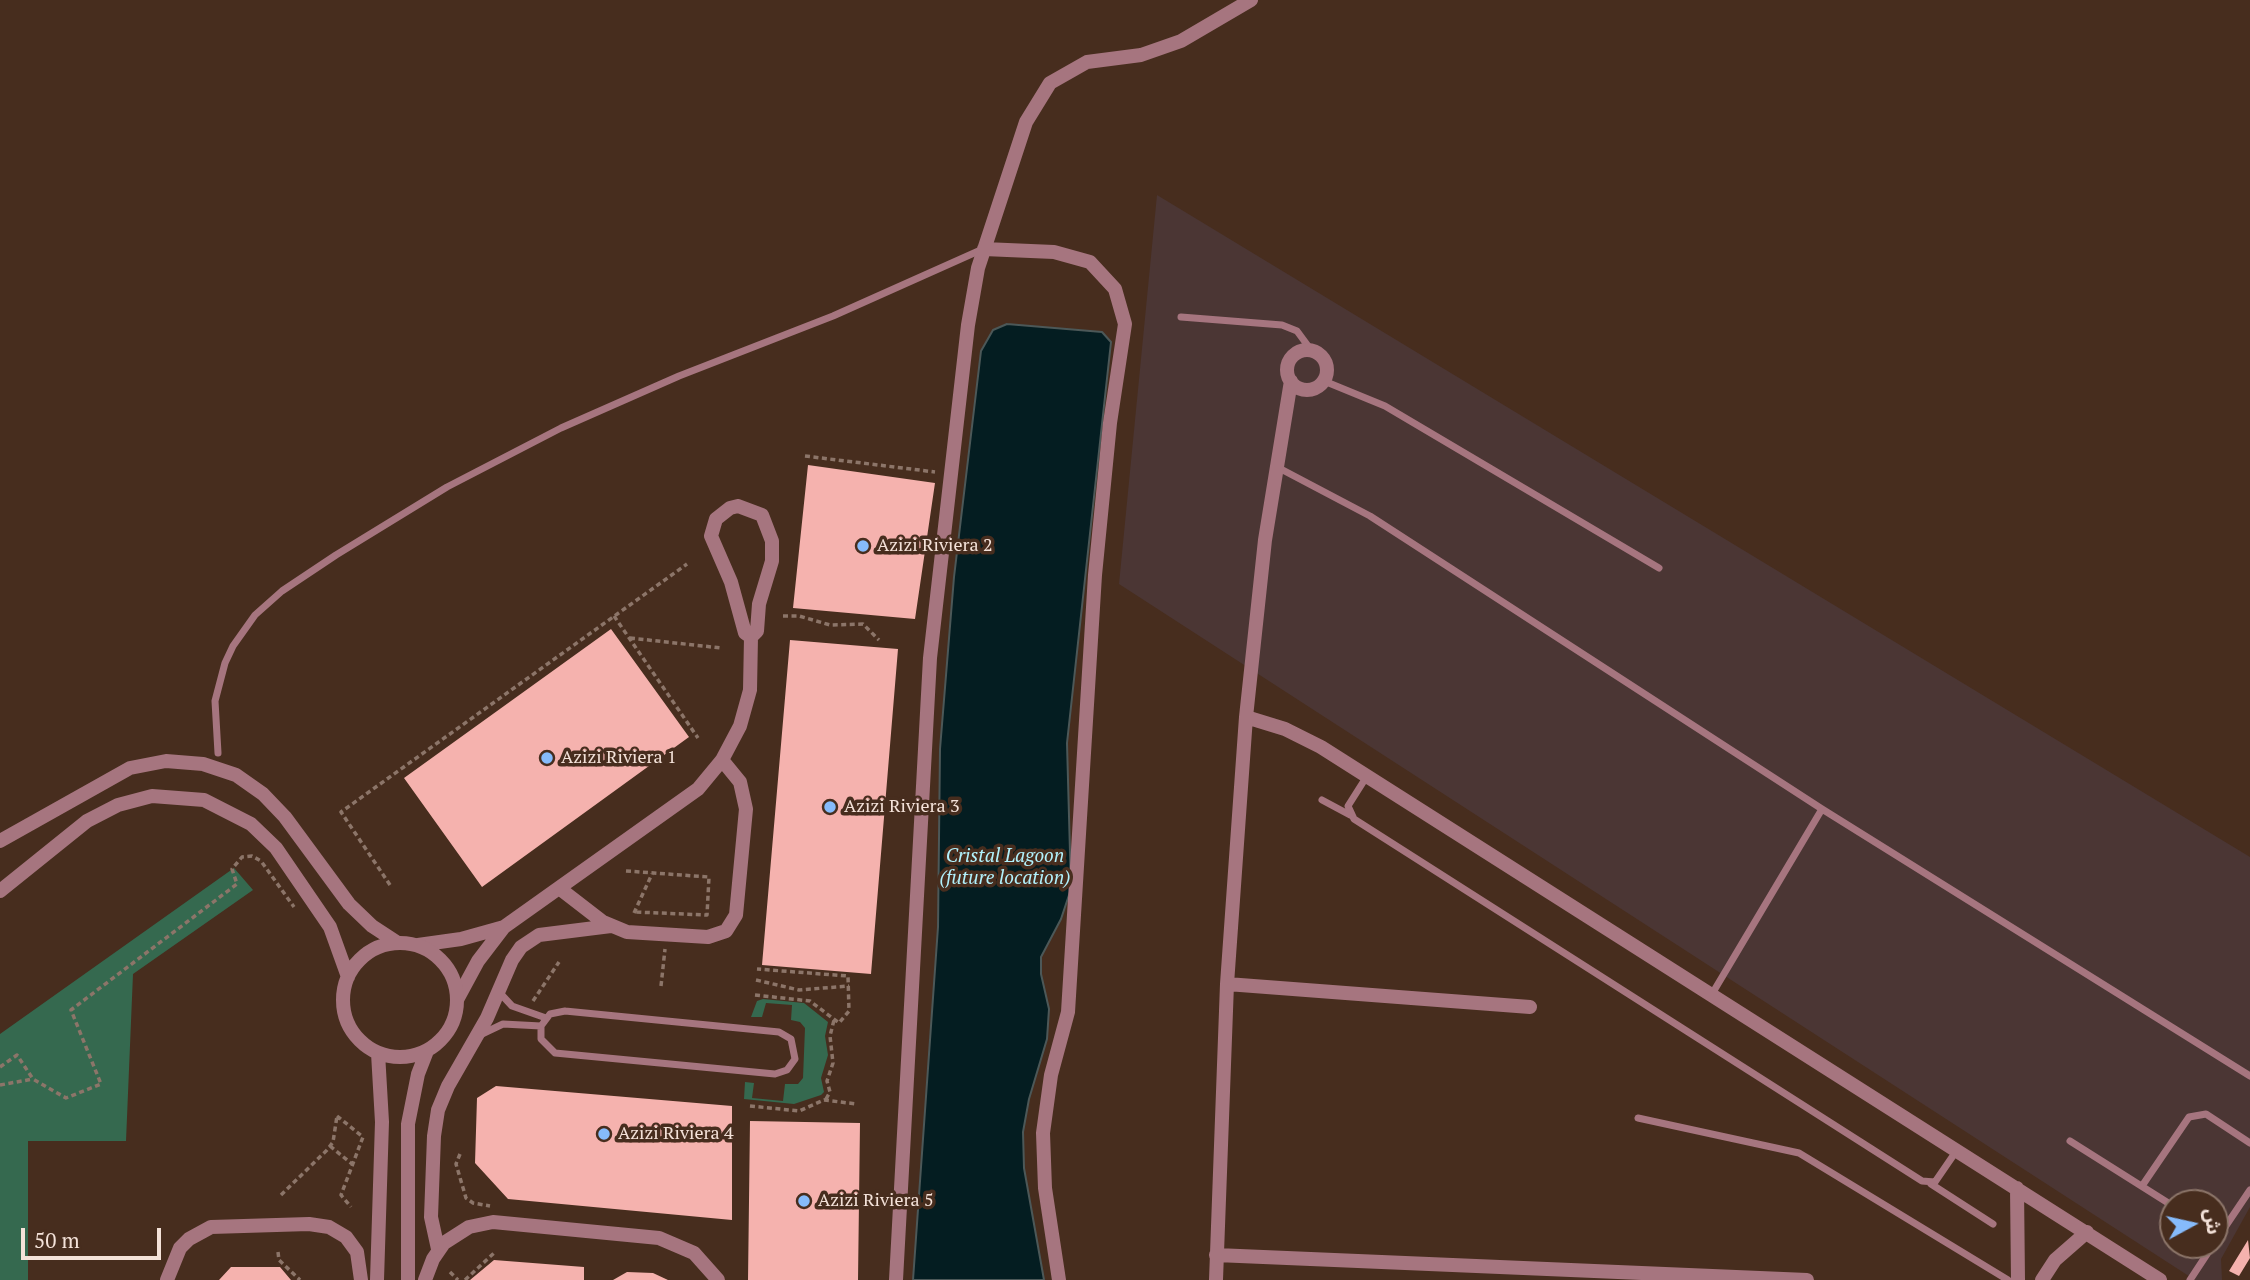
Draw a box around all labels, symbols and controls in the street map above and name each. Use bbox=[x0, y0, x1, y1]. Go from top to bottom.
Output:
place label: Azizi Riviera 2 bbox=[877, 535, 993, 557]
marker: Azizi Riviera 2 bbox=[855, 538, 871, 554]
place label: Azizi Riviera 1 bbox=[561, 747, 677, 769]
marker: Azizi Riviera 1 bbox=[539, 750, 555, 766]
place label: Azizi Riviera 3 bbox=[844, 796, 960, 818]
marker: Azizi Riviera 3 bbox=[822, 799, 838, 815]
water label: Cristal Lagoon (future location) bbox=[939, 846, 1071, 890]
place label: Azizi Riviera 4 bbox=[618, 1123, 734, 1145]
marker: Azizi Riviera 4 bbox=[596, 1126, 612, 1142]
north arrow bbox=[2159, 1189, 2229, 1259]
place label: Azizi Riviera 5 bbox=[818, 1190, 934, 1212]
marker: Azizi Riviera 5 bbox=[796, 1193, 812, 1209]
text: ش bbox=[2199, 1207, 2228, 1236]
scale bar bbox=[24, 1214, 164, 1258]
text: 50 m bbox=[34, 1226, 80, 1254]

